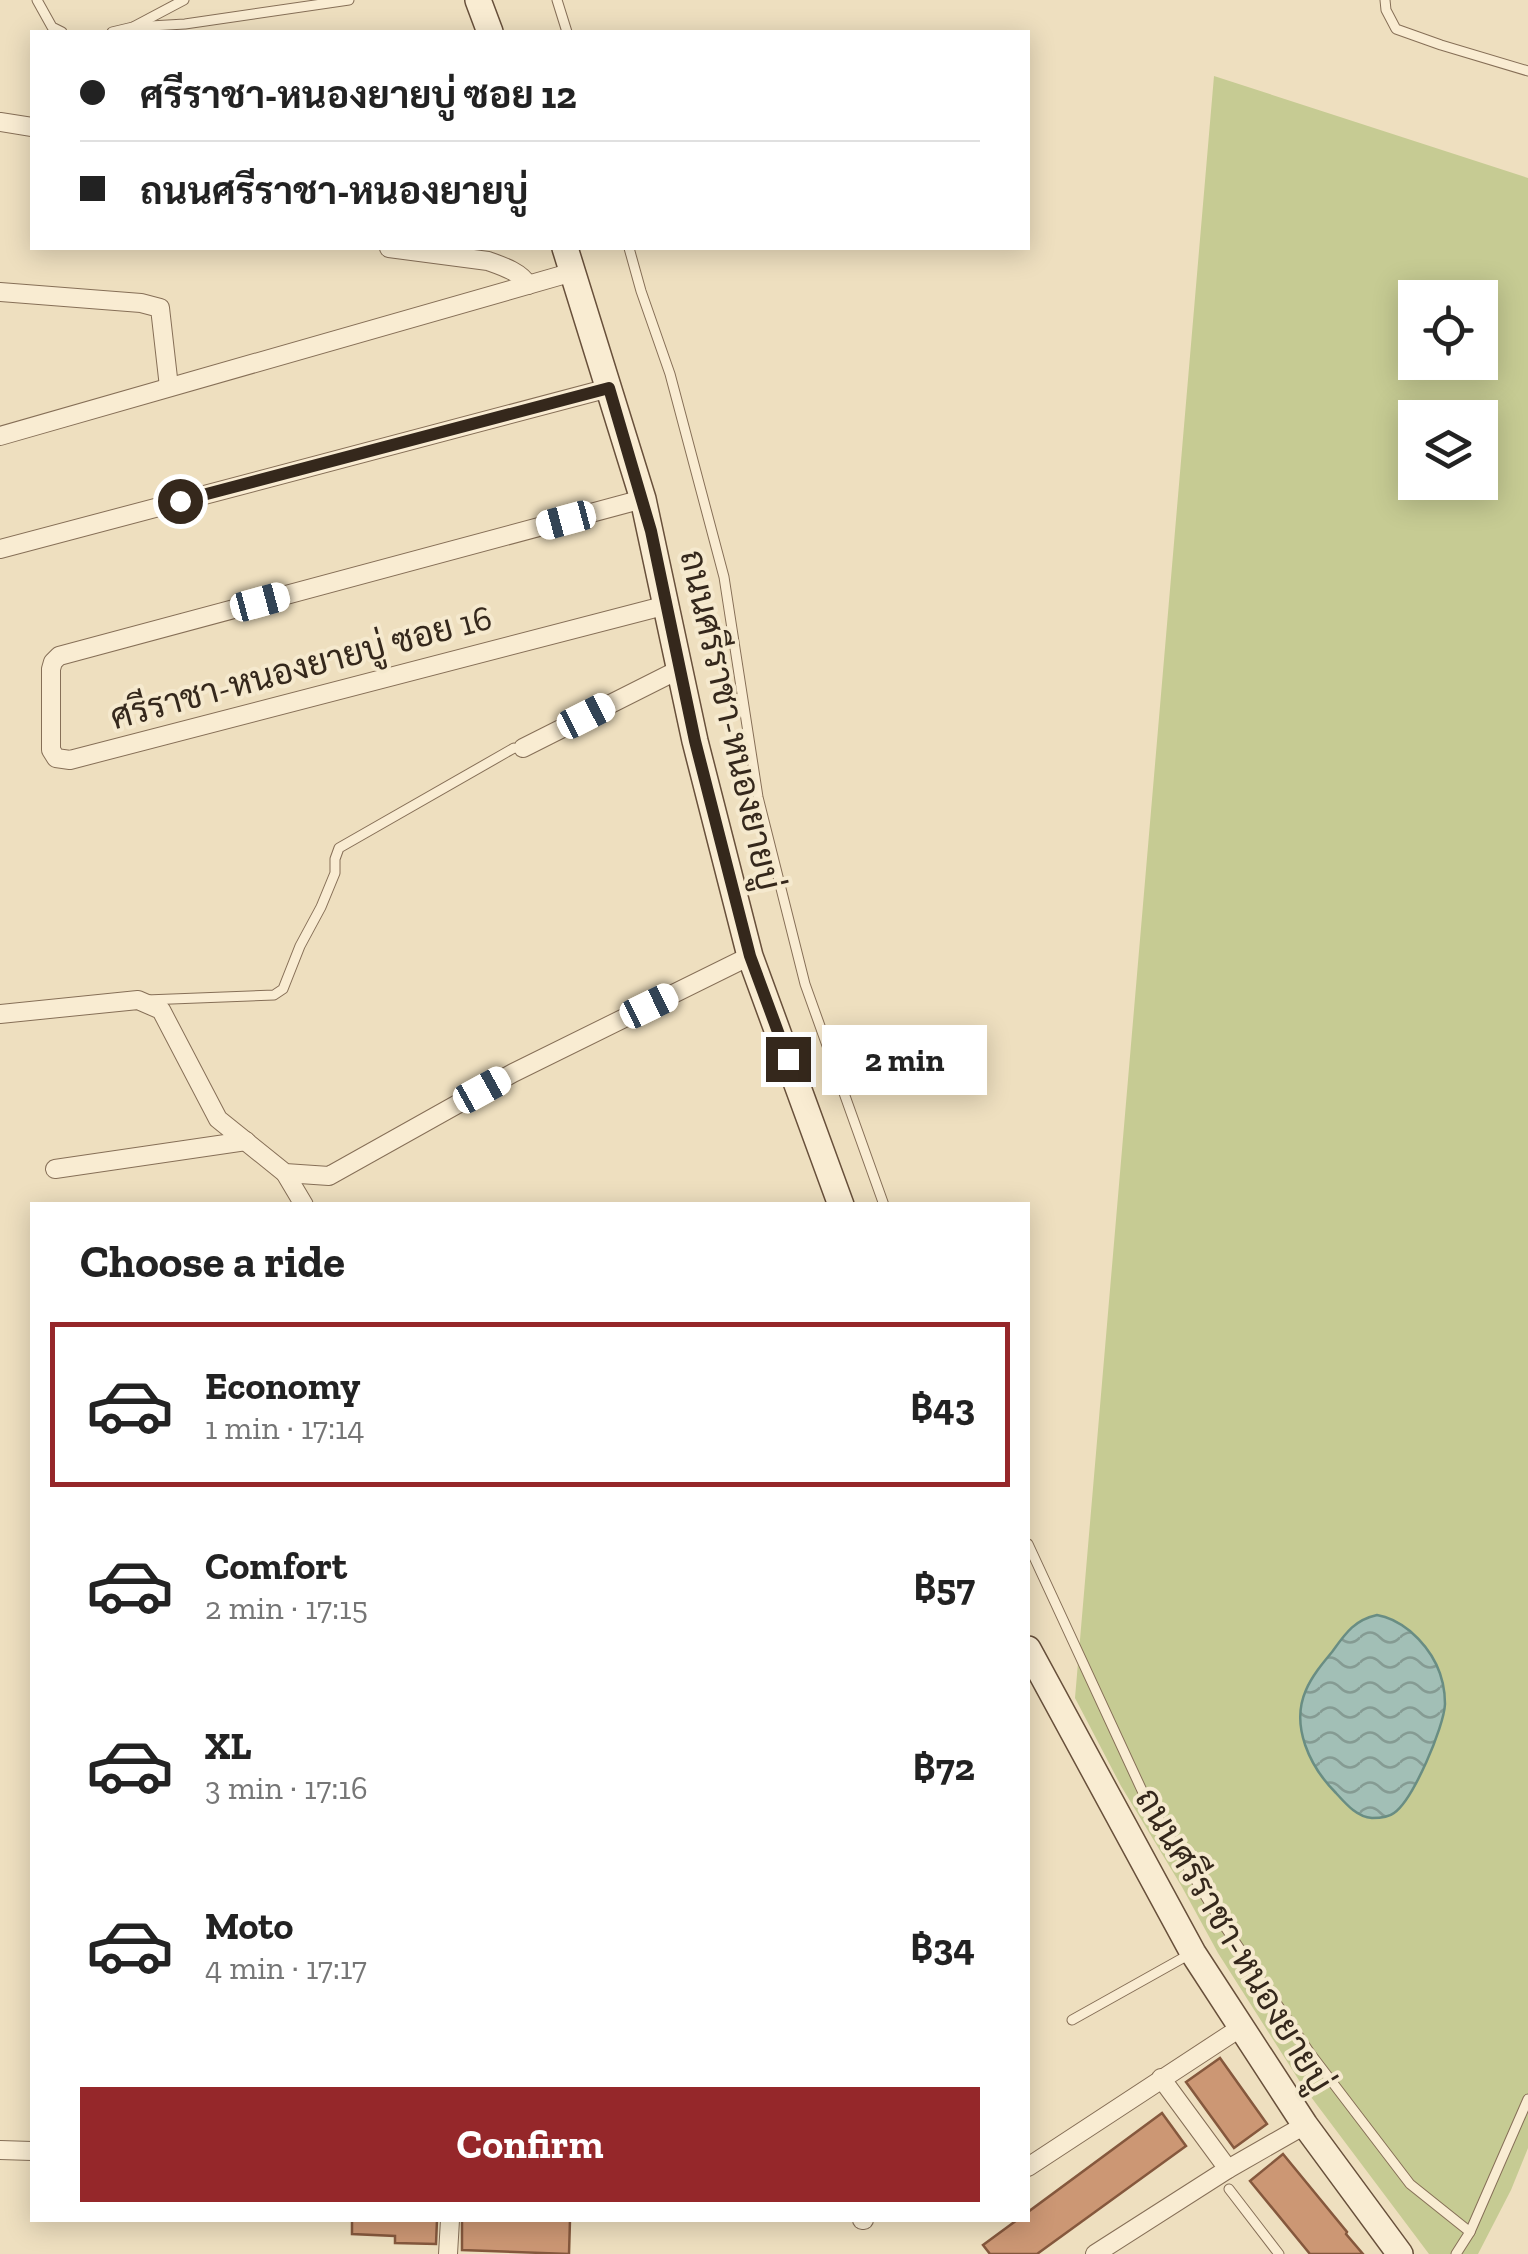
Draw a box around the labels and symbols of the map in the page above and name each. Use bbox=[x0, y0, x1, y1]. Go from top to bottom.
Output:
route start bbox=[158, 479, 203, 524]
car bbox=[533, 498, 599, 542]
street label: ถนนศรีราชา-หนองยายบู่ bbox=[668, 545, 793, 895]
car bbox=[227, 580, 293, 624]
street label: ศรีราชา-หนองยายบู่ ซอย 16 bbox=[105, 594, 497, 741]
car bbox=[552, 689, 620, 743]
car bbox=[615, 979, 683, 1033]
callout: 2 min bbox=[823, 1024, 988, 1094]
route end bbox=[766, 1037, 811, 1082]
car bbox=[448, 1062, 516, 1118]
street label: ถนนศรีราชา-หนองยายบู่ bbox=[1124, 1779, 1343, 2101]

